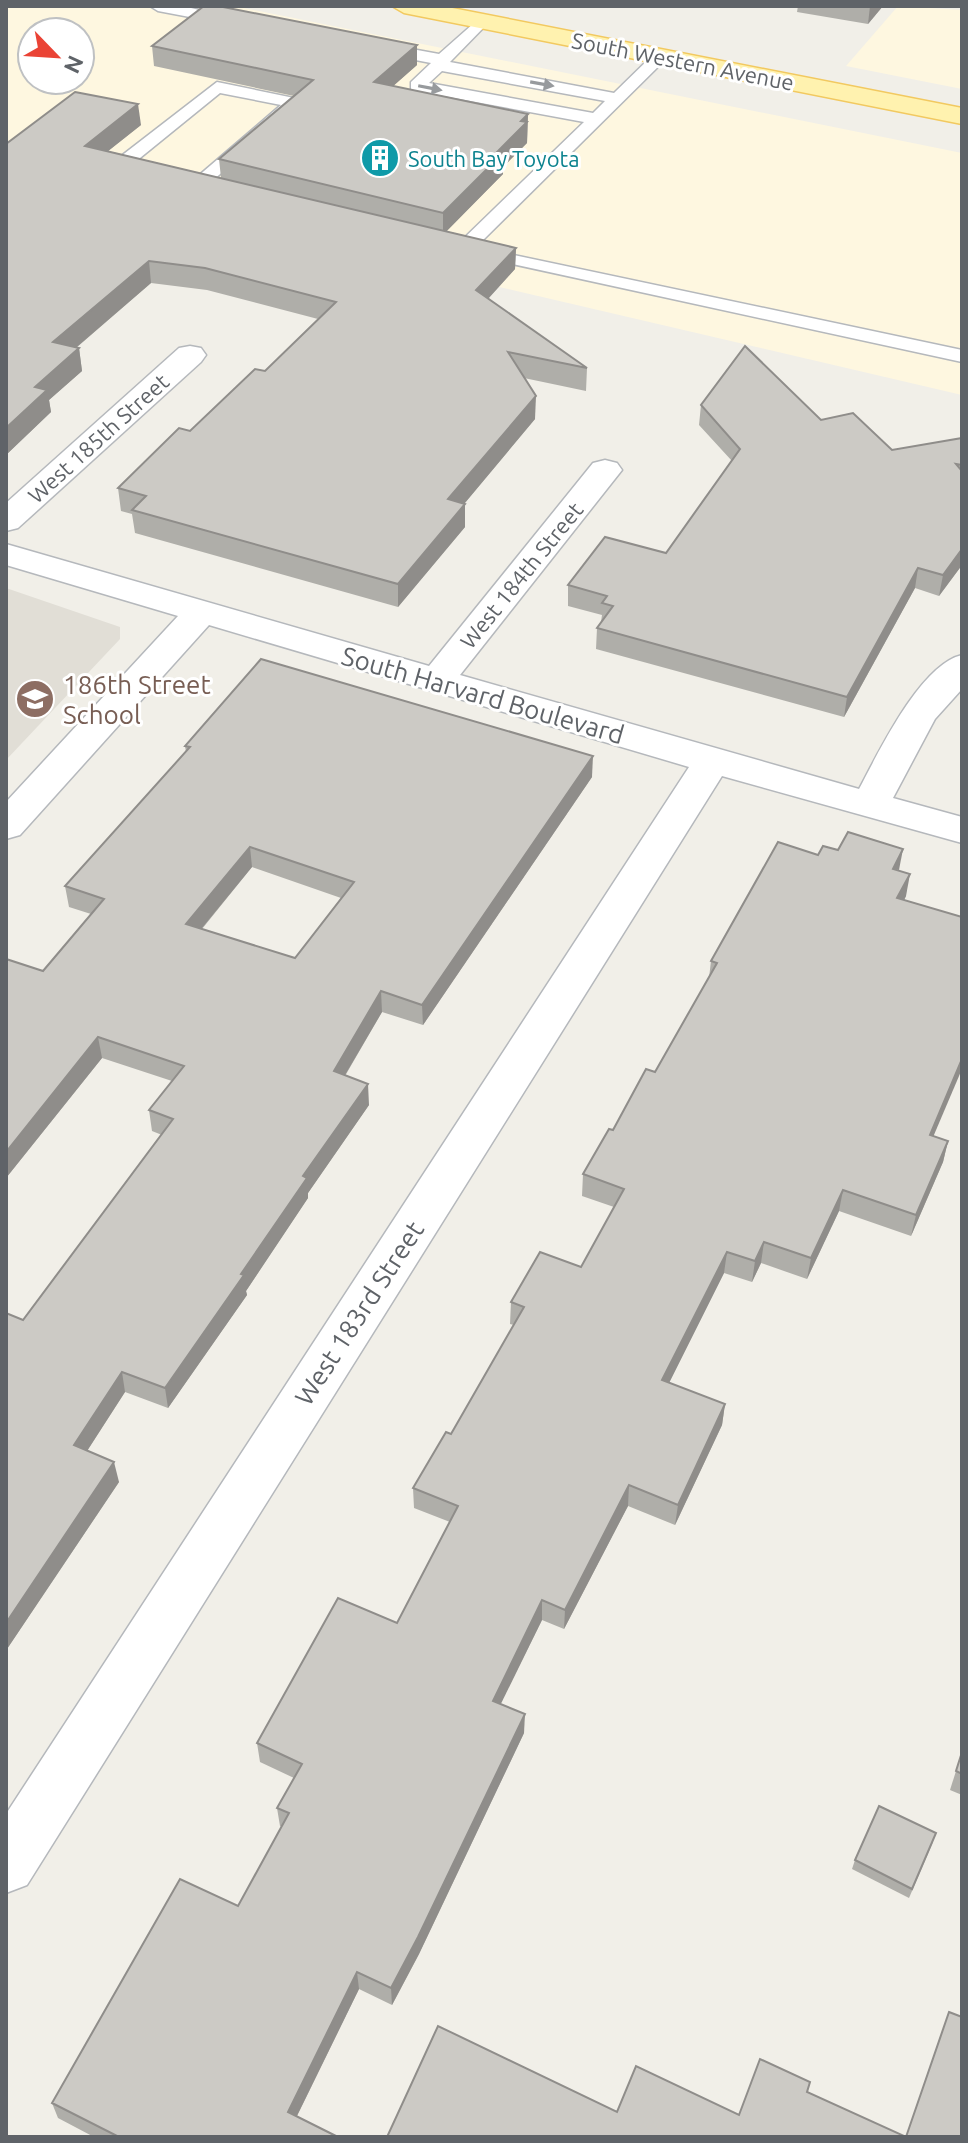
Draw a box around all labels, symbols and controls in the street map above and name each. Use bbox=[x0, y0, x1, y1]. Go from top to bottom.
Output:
north arrow bbox=[16, 16, 96, 96]
street label: South Western Avenue bbox=[570, 27, 796, 95]
text: N bbox=[60, 52, 89, 77]
one-way arrow bbox=[530, 79, 555, 91]
one-way arrow bbox=[418, 83, 443, 95]
building icon: South Bay Toyota bbox=[359, 137, 401, 179]
place label: South Bay Toyota bbox=[408, 146, 579, 171]
street label: West 185th Street bbox=[23, 368, 174, 508]
street label: West 184th Street bbox=[455, 497, 588, 653]
street label: South Harvard Boulevard bbox=[338, 641, 628, 749]
place label: 186th Street School bbox=[63, 670, 211, 729]
school or university icon: 186th Street School bbox=[14, 678, 56, 720]
street label: West 183rd Street bbox=[289, 1216, 429, 1410]

